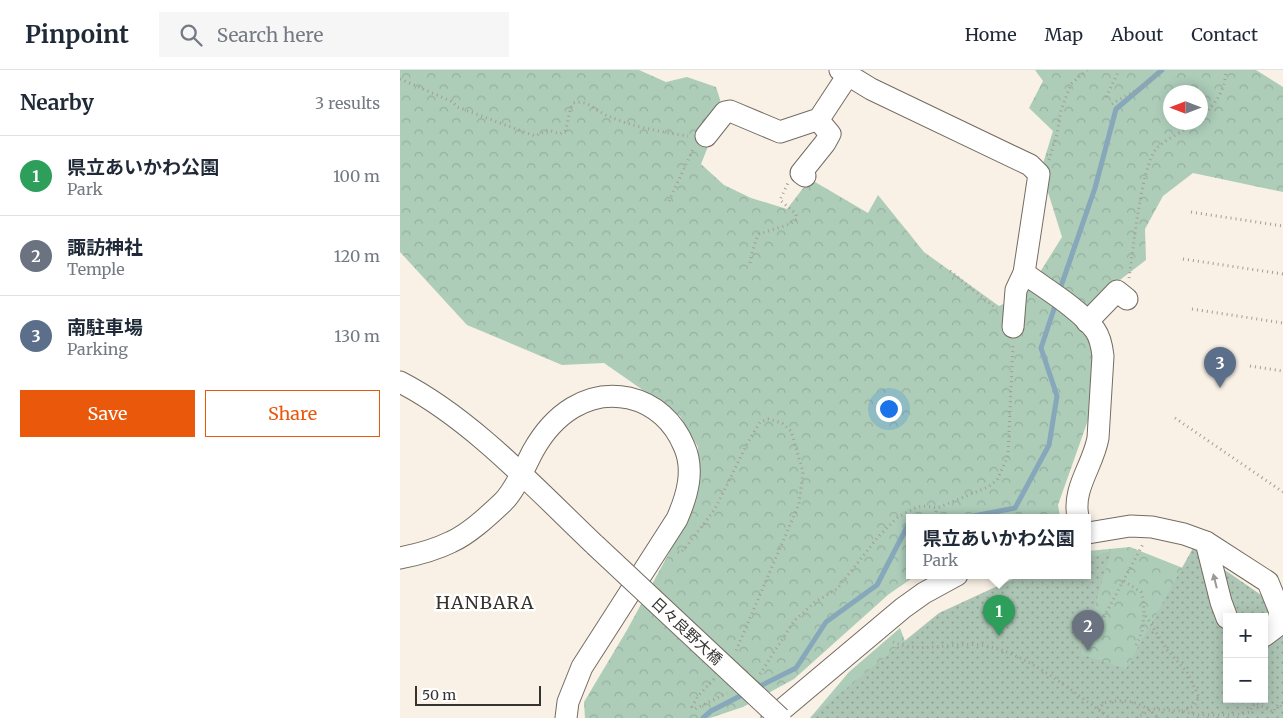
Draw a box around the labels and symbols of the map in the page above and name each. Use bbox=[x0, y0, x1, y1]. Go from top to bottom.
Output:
north arrow bbox=[1163, 85, 1208, 130]
pin: 3 bbox=[1204, 347, 1236, 388]
your location bbox=[876, 396, 902, 422]
one-way arrow bbox=[1211, 573, 1219, 588]
district label: HANBARA bbox=[436, 591, 534, 614]
street label: 日々良野大橋 bbox=[648, 593, 726, 669]
pin: 1 bbox=[983, 595, 1015, 636]
pin: 2 bbox=[1072, 610, 1104, 651]
scale bar bbox=[415, 683, 541, 706]

